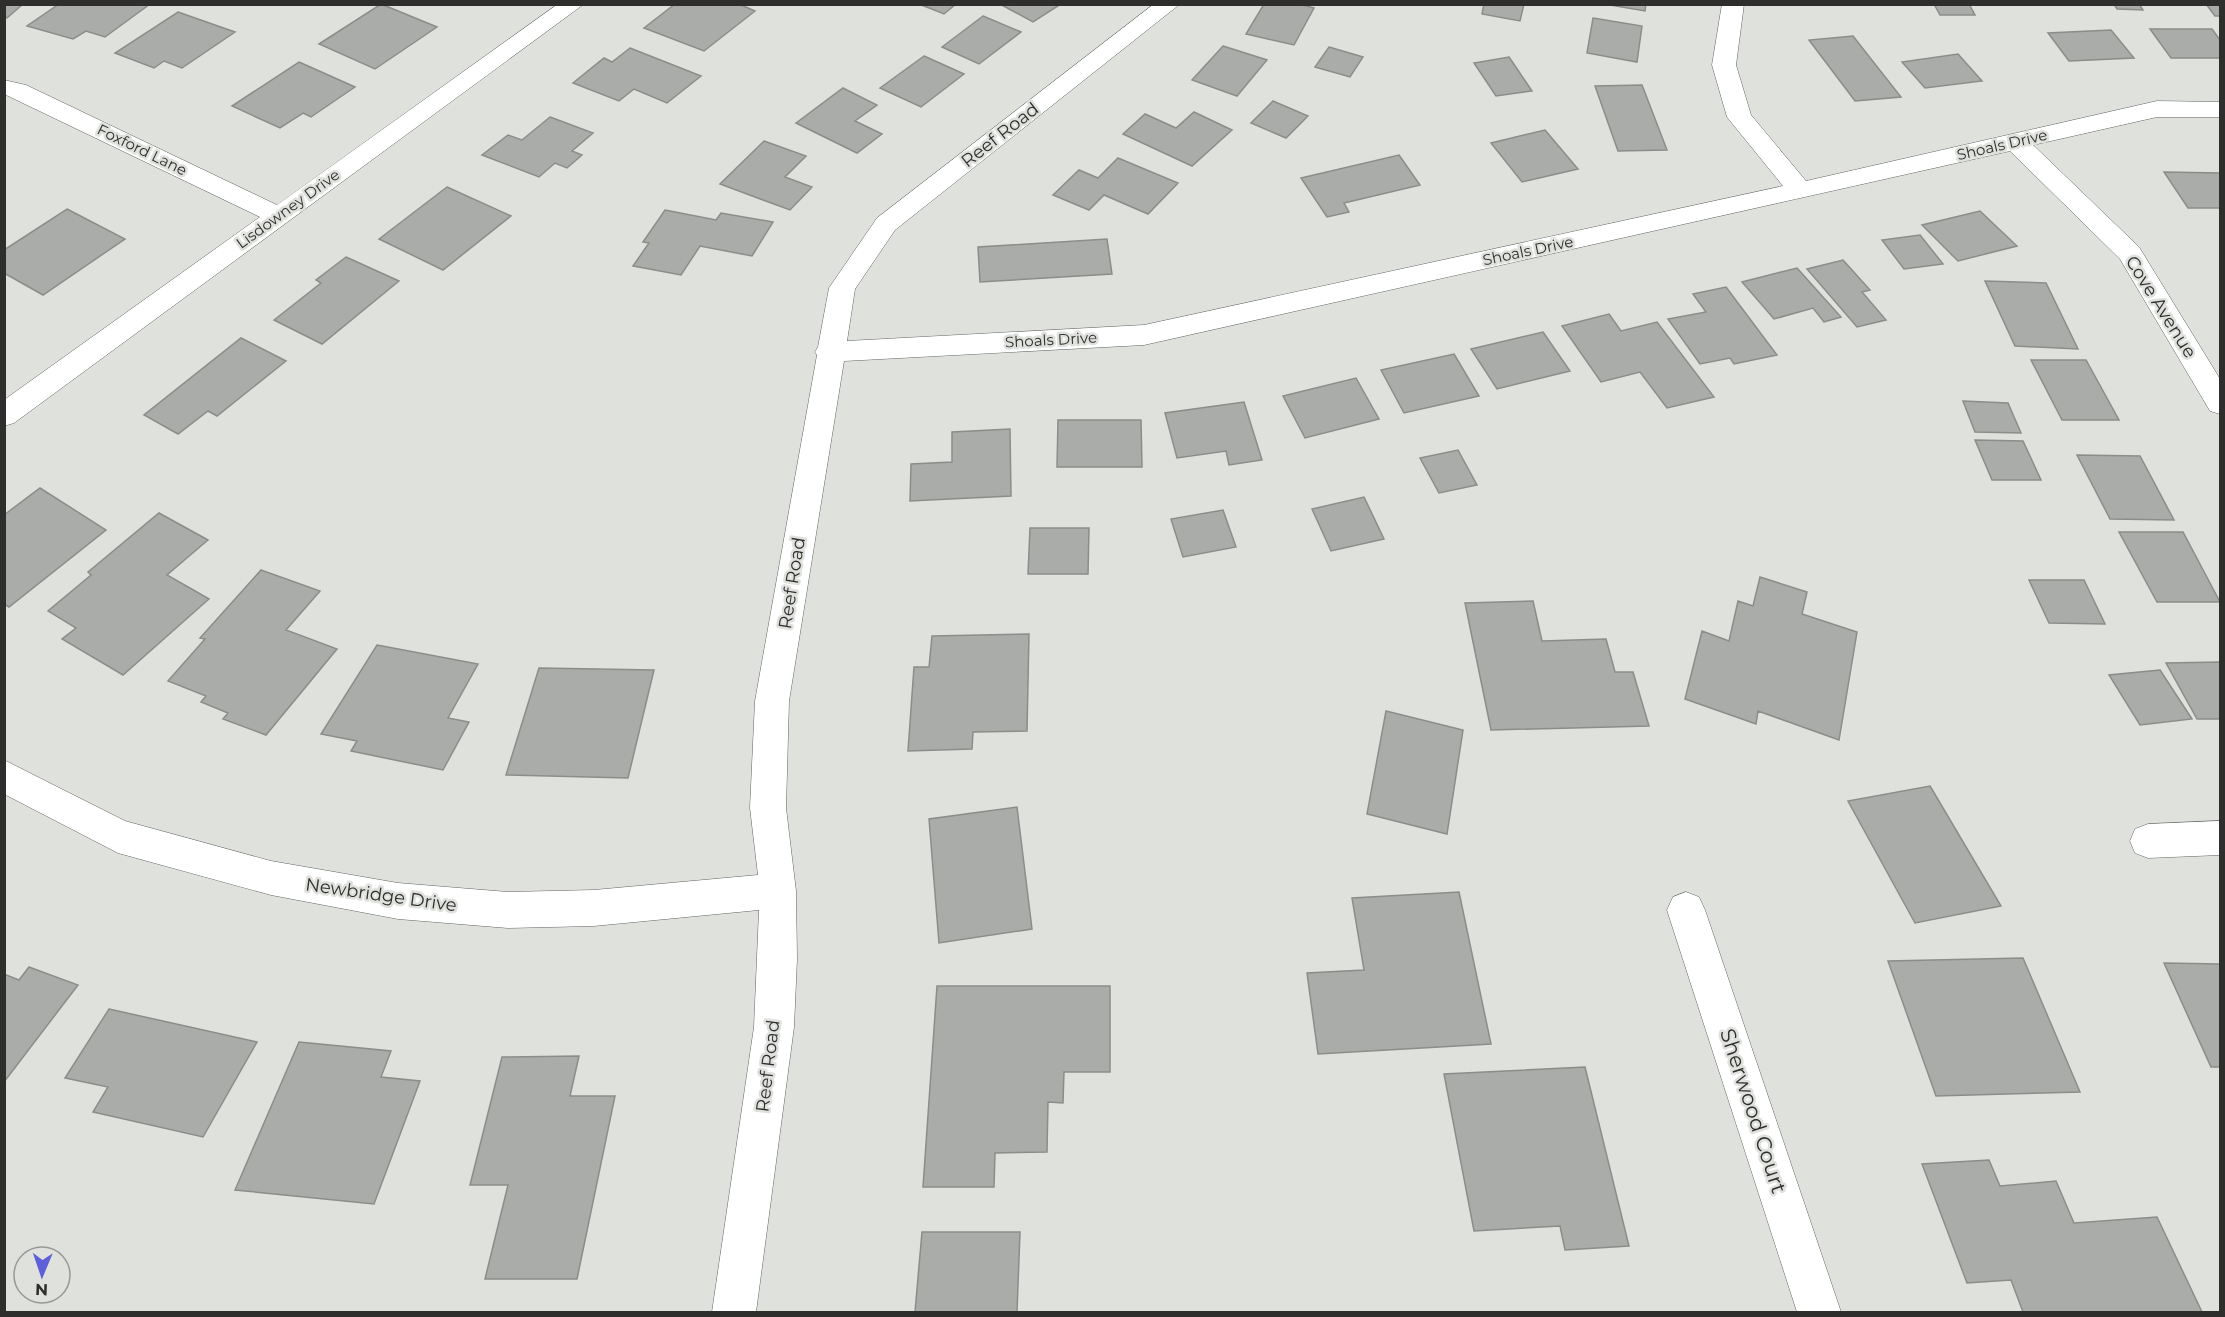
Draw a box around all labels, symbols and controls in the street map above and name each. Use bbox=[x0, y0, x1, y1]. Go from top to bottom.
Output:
street label: Reef Road bbox=[957, 98, 1043, 172]
street label: Foxford Lane bbox=[94, 120, 190, 179]
street label: Shoals Drive bbox=[1955, 125, 2049, 164]
street label: Lisdowney Drive bbox=[232, 165, 343, 252]
street label: Shoals Drive bbox=[1481, 232, 1575, 269]
street label: Cove Avenue bbox=[2121, 252, 2201, 362]
street label: Shoals Drive bbox=[1004, 328, 1097, 351]
street label: Reef Road bbox=[774, 536, 810, 630]
street label: Newbridge Drive bbox=[304, 873, 458, 917]
street label: Reef Road bbox=[751, 1019, 785, 1113]
street label: Sherwood Court bbox=[1715, 1025, 1792, 1196]
north arrow bbox=[12, 1245, 72, 1305]
text: N bbox=[35, 1280, 48, 1299]

